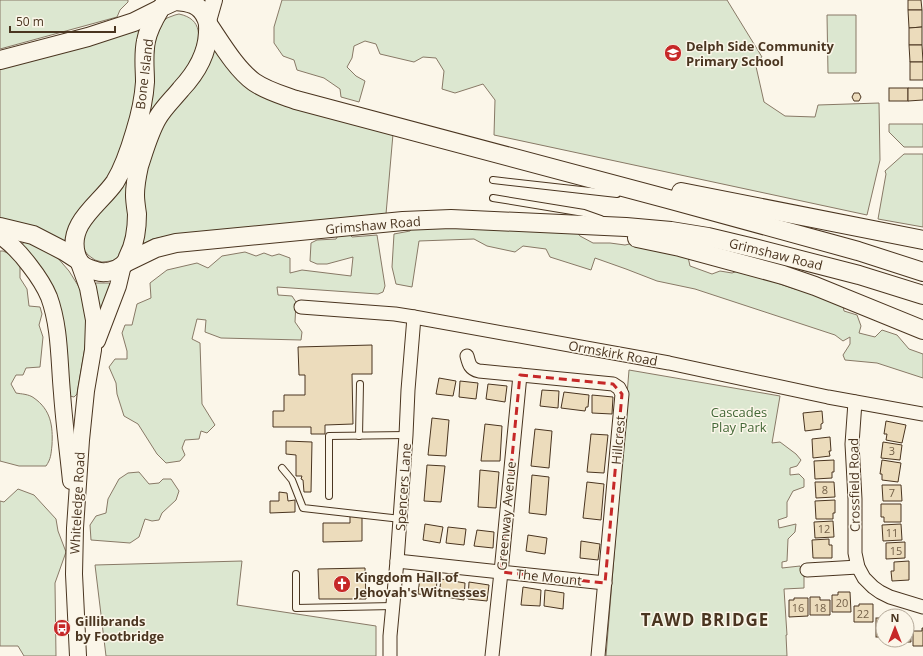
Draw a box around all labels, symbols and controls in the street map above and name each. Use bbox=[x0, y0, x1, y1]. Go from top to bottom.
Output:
scale bar bbox=[10, 8, 115, 34]
text: 50 m bbox=[16, 13, 44, 30]
place label: Delph Side Community Primary School bbox=[686, 37, 834, 70]
street label: Bone Island bbox=[131, 38, 157, 110]
school or university icon: Delph Side Community Primary School bbox=[663, 43, 683, 63]
street label: Grimshaw Road bbox=[324, 212, 422, 238]
street label: Grimshaw Road bbox=[727, 234, 825, 274]
street label: Ormskirk Road bbox=[567, 336, 659, 370]
park label: Cascades Play Park bbox=[711, 403, 767, 436]
street label: Hillcrest bbox=[607, 414, 629, 465]
street label: Crossfield Road bbox=[844, 438, 864, 532]
street label: Spencers Lane bbox=[391, 442, 415, 532]
house number: 3 bbox=[889, 443, 895, 458]
street label: Whiteledge Road bbox=[65, 451, 89, 555]
street label: Greenway Avenue bbox=[492, 461, 520, 571]
house number: 8 bbox=[822, 482, 828, 497]
house number: 7 bbox=[889, 485, 895, 500]
house number: 12 bbox=[818, 521, 830, 536]
house number: 11 bbox=[886, 525, 898, 540]
house number: 15 bbox=[890, 543, 902, 558]
street label: The Mount bbox=[515, 565, 583, 589]
place label: Kingdom Hall of Jehovah's Witnesses bbox=[354, 568, 486, 601]
church icon: Kingdom Hall of Jehovah's Witnesses bbox=[332, 574, 352, 594]
house number: 20 bbox=[836, 595, 848, 610]
house number: 16 bbox=[792, 600, 804, 615]
house number: 18 bbox=[814, 600, 826, 615]
house number: 22 bbox=[857, 606, 869, 621]
district label: TAWD BRIDGE bbox=[641, 608, 769, 631]
north arrow bbox=[875, 608, 915, 648]
text: N bbox=[891, 610, 899, 625]
place label: Gillibrands by Footbridge bbox=[75, 612, 165, 645]
bus stop icon: Gillibrands by Footbridge bbox=[52, 618, 72, 638]

